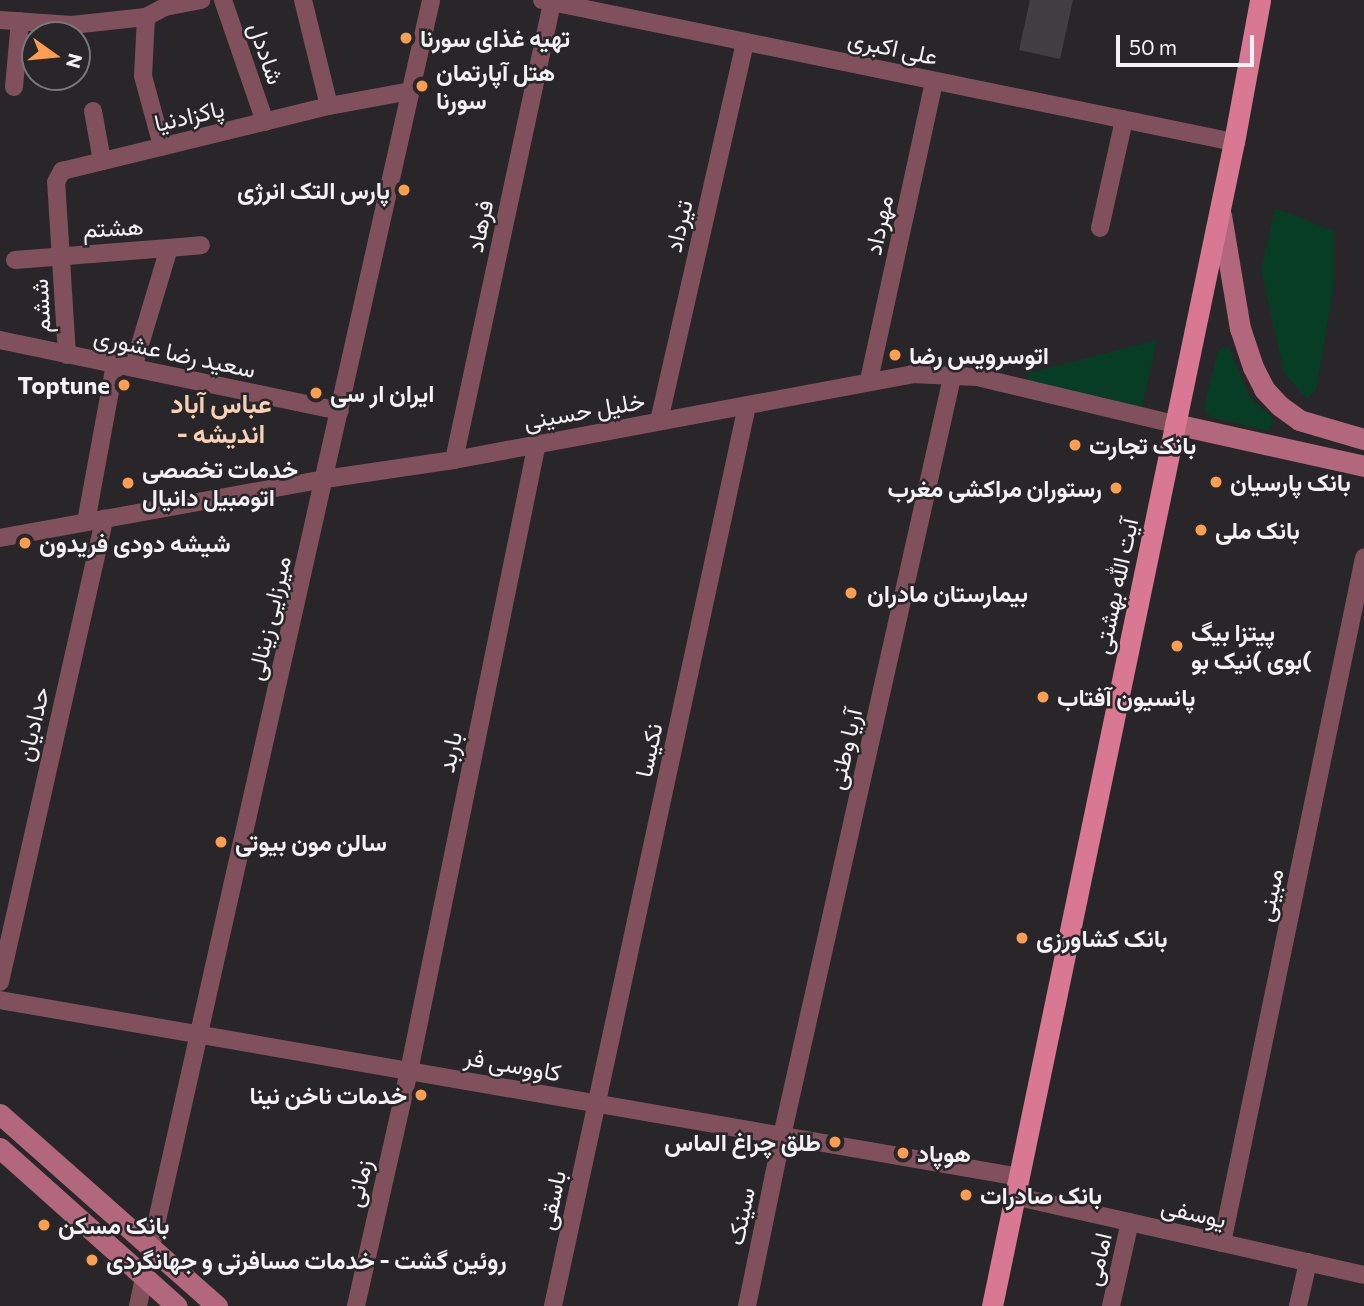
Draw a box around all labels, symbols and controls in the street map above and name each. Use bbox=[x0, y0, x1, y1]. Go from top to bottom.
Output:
street label: شاددل bbox=[243, 18, 291, 88]
north arrow bbox=[21, 21, 91, 91]
scale bar bbox=[1119, 21, 1257, 65]
street label: علی‌ اکبری bbox=[845, 23, 941, 71]
place label: تهیه غذای سورنا bbox=[420, 24, 570, 52]
marker: تهیه غذای سورنا bbox=[398, 30, 414, 46]
text: 50 m bbox=[1129, 34, 1177, 59]
text: N bbox=[62, 51, 88, 71]
place label: هتل آپارتمان سورنا bbox=[436, 58, 555, 114]
marker: هتل آپارتمان سورنا bbox=[414, 78, 430, 94]
street label: پاکزادنیا bbox=[151, 93, 227, 137]
place label: پارس التک انرژی bbox=[237, 176, 390, 204]
marker: پارس التک انرژی bbox=[396, 182, 412, 198]
street label: مهرداد bbox=[858, 192, 898, 258]
street label: فرهاد bbox=[459, 197, 499, 255]
street label: تیرداد bbox=[658, 197, 698, 255]
street label: هشتم bbox=[82, 211, 144, 243]
street label: ششم bbox=[24, 278, 56, 334]
street label: سعید رضا عشوری bbox=[91, 321, 259, 383]
place label: اتوسرویس رضا bbox=[909, 341, 1049, 369]
marker: اتوسرویس رضا bbox=[887, 347, 903, 363]
place label: Toptune bbox=[17, 371, 110, 399]
marker: Toptune bbox=[116, 377, 132, 393]
place label: ایران ار سی bbox=[330, 379, 435, 407]
marker: ایران ار سی bbox=[308, 385, 324, 401]
street label: خلیل حسینی bbox=[521, 385, 647, 435]
district label: عباس آباد - اندیشه bbox=[171, 387, 271, 448]
place label: بانک تجارت bbox=[1089, 431, 1196, 459]
marker: بانک تجارت bbox=[1067, 437, 1083, 453]
place label: خدمات تخصصی اتومبیل دانیال bbox=[142, 455, 298, 511]
place label: بانک پارسیان bbox=[1230, 468, 1351, 496]
place label: رستوران مراکشی مغرب bbox=[887, 474, 1102, 502]
marker: بانک پارسیان bbox=[1208, 474, 1224, 490]
marker: خدمات تخصصی اتومبیل دانیال bbox=[120, 475, 136, 491]
marker: رستوران مراکشی مغرب bbox=[1108, 480, 1124, 496]
street label: آیت الله بهشتی bbox=[1087, 515, 1143, 657]
place label: بانک ملی bbox=[1215, 516, 1300, 544]
marker: بانک ملی bbox=[1193, 522, 1209, 538]
place label: شیشه دودی فریدون bbox=[39, 529, 231, 557]
marker: شیشه دودی فریدون bbox=[17, 535, 33, 551]
street label: میرزایی زینالی bbox=[240, 553, 296, 683]
place label: بیمارستان مادران bbox=[867, 579, 1028, 607]
marker: بیمارستان مادران bbox=[841, 583, 861, 603]
place label: پیتزا بیگ بوی )نیک بو( bbox=[1191, 618, 1312, 674]
marker: پیتزا بیگ بوی )نیک بو( bbox=[1169, 638, 1185, 654]
place label: پانسیون آفتاب bbox=[1057, 683, 1195, 711]
street label: حدادیان bbox=[9, 684, 55, 764]
marker: پانسیون آفتاب bbox=[1035, 689, 1051, 705]
street label: آریا وطنی bbox=[821, 706, 867, 792]
street label: نکیسا bbox=[628, 720, 668, 780]
street label: باربد bbox=[431, 729, 467, 775]
place label: سالن مون بیوتی bbox=[235, 828, 387, 856]
marker: سالن مون بیوتی bbox=[213, 834, 229, 850]
street label: مبینی bbox=[1249, 866, 1289, 924]
place label: بانک کشاورزی bbox=[1036, 924, 1168, 952]
marker: بانک کشاورزی bbox=[1014, 930, 1030, 946]
street label: کاووسی فر bbox=[462, 1041, 564, 1087]
place label: خدمات ناخن نینا bbox=[249, 1081, 407, 1109]
marker: خدمات ناخن نینا bbox=[413, 1087, 429, 1103]
place label: طلق چراغ الماس bbox=[664, 1128, 821, 1156]
marker: طلق چراغ الماس bbox=[827, 1134, 843, 1150]
place label: هوپاد bbox=[917, 1139, 971, 1167]
marker: هوپاد bbox=[895, 1145, 911, 1161]
street label: زمانی bbox=[339, 1156, 377, 1210]
street label: باسقی bbox=[531, 1168, 571, 1232]
place label: بانک صادرات bbox=[980, 1181, 1102, 1209]
street label: سینک bbox=[720, 1184, 760, 1248]
marker: بانک صادرات bbox=[958, 1187, 974, 1203]
street label: یوسفی bbox=[1159, 1191, 1229, 1233]
place label: بانک مسکن bbox=[58, 1211, 170, 1239]
marker: بانک مسکن bbox=[36, 1217, 52, 1233]
street label: امامی bbox=[1077, 1230, 1117, 1288]
place label: روئین گشت - خدمات مسافرتی و جهانگردی bbox=[106, 1246, 507, 1274]
marker: روئین گشت - خدمات مسافرتی و جهانگردی bbox=[84, 1252, 100, 1268]

